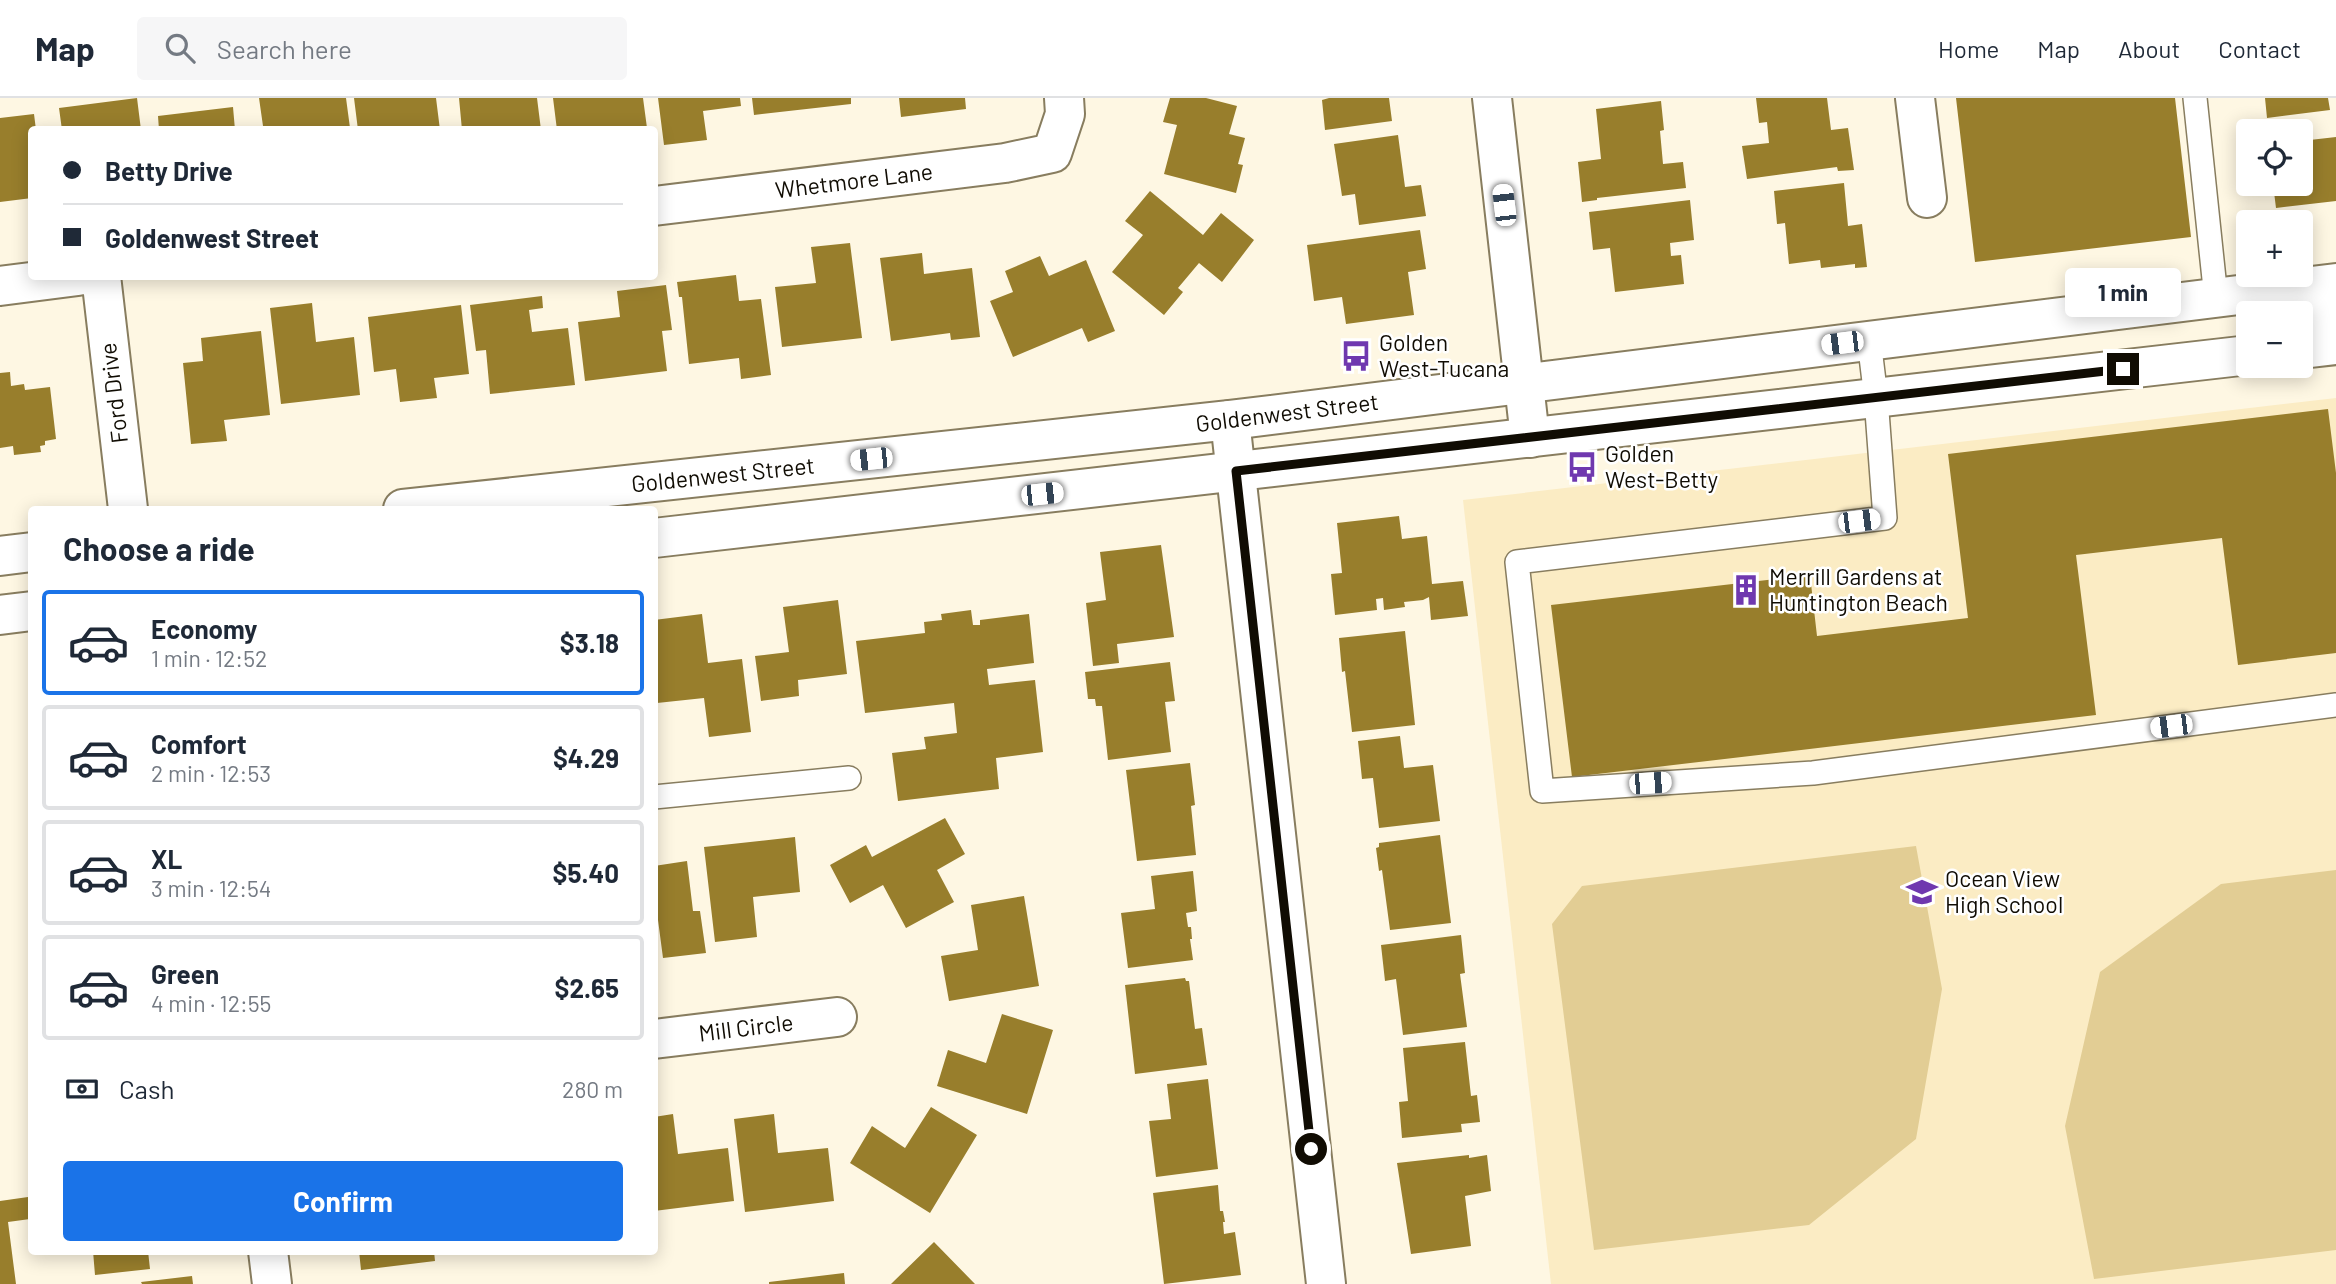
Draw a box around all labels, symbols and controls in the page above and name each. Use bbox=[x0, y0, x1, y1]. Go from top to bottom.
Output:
search box bbox=[137, 17, 627, 80]
text: Map bbox=[35, 28, 95, 68]
icon: search bbox=[161, 29, 199, 67]
text: Search here bbox=[217, 33, 352, 64]
text: Home bbox=[1938, 34, 1999, 63]
text: Map bbox=[2037, 34, 2080, 63]
text: About bbox=[2118, 34, 2180, 63]
text: Contact bbox=[2218, 34, 2301, 63]
map controls bbox=[2236, 119, 2313, 378]
button: locate bbox=[2236, 119, 2313, 196]
text: Betty Drive bbox=[105, 155, 233, 186]
street label: Whetmore Lane bbox=[773, 156, 934, 204]
car bbox=[1492, 183, 1517, 227]
button: + bbox=[2236, 210, 2313, 287]
text: Goldenwest Street bbox=[105, 222, 319, 253]
callout: 1 min bbox=[2065, 268, 2181, 316]
text: 1 min bbox=[2098, 278, 2148, 306]
button: − bbox=[2236, 301, 2313, 378]
place label: Golden West-Tucana bbox=[1379, 328, 1509, 382]
car bbox=[1820, 330, 1865, 356]
bus stop icon: Golden West-Tucana bbox=[1339, 339, 1373, 373]
street label: Ford Drive bbox=[93, 341, 133, 445]
route end bbox=[2107, 353, 2139, 385]
street label: Goldenwest Street bbox=[1194, 387, 1380, 437]
place label: Golden West-Betty bbox=[1605, 439, 1719, 493]
car bbox=[850, 446, 893, 472]
street label: Goldenwest Street bbox=[630, 450, 816, 498]
bus stop icon: Golden West-Betty bbox=[1565, 450, 1599, 484]
car bbox=[1021, 481, 1064, 507]
car bbox=[1837, 508, 1882, 534]
text: Choose a ride bbox=[63, 529, 255, 567]
place label: Merrill Gardens at Huntington Beach bbox=[1769, 562, 1948, 616]
building icon: Merrill Gardens at Huntington Beach bbox=[1729, 573, 1763, 607]
icon: car bbox=[67, 611, 130, 674]
text: Economy bbox=[151, 613, 257, 644]
text: $3.18 bbox=[560, 627, 619, 658]
text: 1 min · 12:52 bbox=[151, 644, 267, 672]
car bbox=[2149, 713, 2194, 739]
icon: car bbox=[67, 726, 130, 789]
text: Comfort bbox=[151, 728, 247, 759]
text: $4.29 bbox=[553, 742, 619, 773]
text: 2 min · 12:53 bbox=[151, 759, 271, 787]
car bbox=[1629, 771, 1672, 795]
icon: car bbox=[67, 841, 130, 904]
text: XL bbox=[151, 843, 182, 874]
text: $5.40 bbox=[553, 857, 619, 888]
place label: Ocean View High School bbox=[1945, 864, 2063, 918]
text: 3 min · 12:54 bbox=[151, 874, 271, 902]
school or university icon: Ocean View High School bbox=[1905, 875, 1939, 909]
icon: car bbox=[67, 956, 130, 1019]
text: Green bbox=[151, 958, 219, 989]
text: $2.65 bbox=[555, 972, 619, 1003]
text: 4 min · 12:55 bbox=[151, 989, 271, 1017]
street label: Mill Circle bbox=[697, 1007, 795, 1047]
icon: cash bbox=[63, 1070, 101, 1108]
text: Cash bbox=[119, 1073, 174, 1104]
text: 280 m bbox=[562, 1075, 623, 1103]
route start bbox=[1295, 1133, 1327, 1165]
button: Confirm bbox=[63, 1161, 623, 1241]

